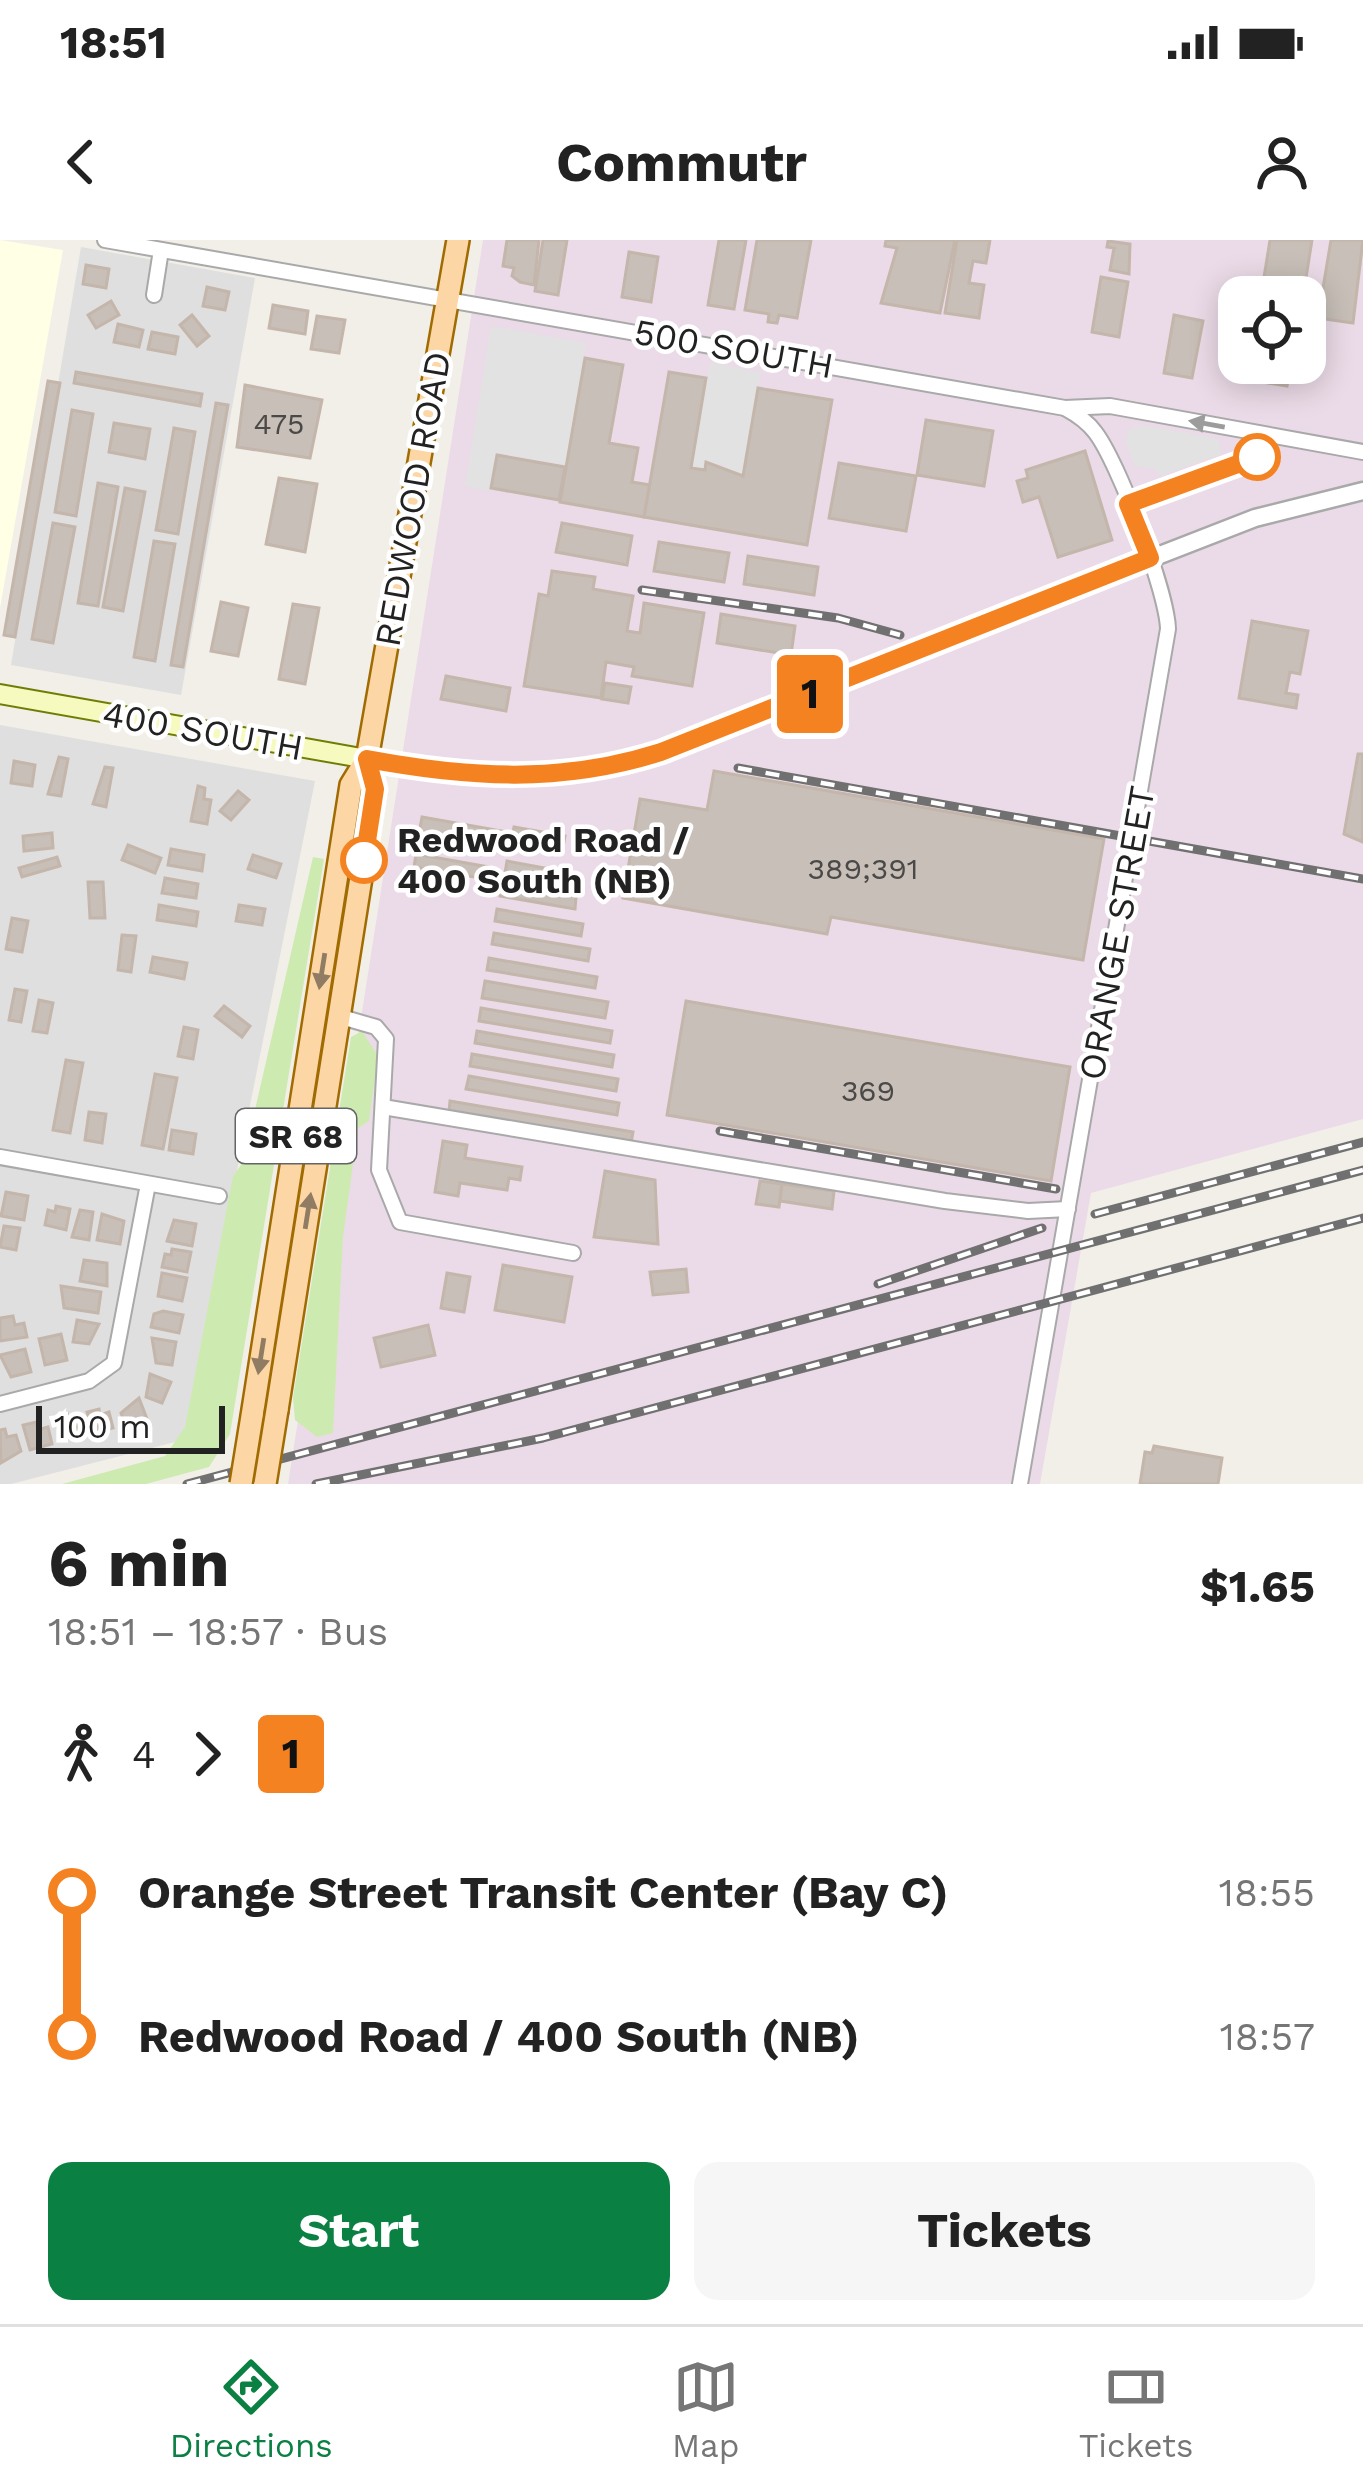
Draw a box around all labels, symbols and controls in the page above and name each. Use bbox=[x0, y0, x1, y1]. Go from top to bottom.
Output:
text: 18:51 bbox=[60, 16, 167, 69]
icon: back bbox=[48, 129, 114, 195]
icon: person bbox=[1249, 129, 1315, 195]
text: Commutr bbox=[556, 131, 807, 194]
map controls bbox=[1218, 276, 1326, 384]
button: locate bbox=[1218, 276, 1326, 384]
street label: 500 SOUTH bbox=[631, 311, 837, 387]
street label: REDWOOD ROAD bbox=[366, 349, 460, 650]
house number: 475 bbox=[253, 406, 305, 441]
one-way arrow bbox=[1187, 414, 1225, 432]
unlabelled marker bbox=[1235, 435, 1279, 479]
line badge: 1 bbox=[771, 655, 849, 733]
text: 1 bbox=[801, 669, 819, 718]
street label: 400 SOUTH bbox=[99, 693, 306, 769]
street label: ORANGE STREET bbox=[1070, 783, 1164, 1083]
place label: Redwood Road / 400 South (NB) bbox=[397, 819, 689, 902]
marker: Redwood Road / 400 South (NB) bbox=[342, 838, 386, 882]
house number: 389;391 bbox=[807, 851, 919, 886]
one-way arrow bbox=[312, 953, 331, 990]
house number: 369 bbox=[841, 1073, 895, 1108]
road number: SR 68 bbox=[236, 1109, 356, 1163]
one-way arrow bbox=[299, 1192, 318, 1229]
one-way arrow bbox=[252, 1338, 270, 1376]
scale bar bbox=[36, 1400, 225, 1453]
text: 100 m bbox=[54, 1407, 151, 1446]
text: 6 min bbox=[48, 1525, 230, 1602]
text: $1.65 bbox=[1200, 1560, 1315, 1613]
text: 18:51 – 18:57 · Bus bbox=[48, 1609, 388, 1654]
icon: walk bbox=[48, 1721, 114, 1787]
icon: forward bbox=[174, 1721, 240, 1787]
text: 1 bbox=[282, 1729, 300, 1778]
text: 4 bbox=[132, 1732, 156, 1777]
text: Orange Street Transit Center (Bay C) bbox=[138, 1866, 948, 1919]
text: 18:55 bbox=[1219, 1870, 1315, 1915]
text: Redwood Road / 400 South (NB) bbox=[138, 2010, 859, 2063]
text: 18:57 bbox=[1220, 2014, 1315, 2059]
button: Start bbox=[48, 2162, 670, 2300]
button: Tickets bbox=[694, 2162, 1315, 2300]
tab: Directions bbox=[170, 2354, 333, 2465]
tab: Map bbox=[672, 2354, 739, 2465]
tab: Tickets bbox=[1079, 2354, 1193, 2465]

